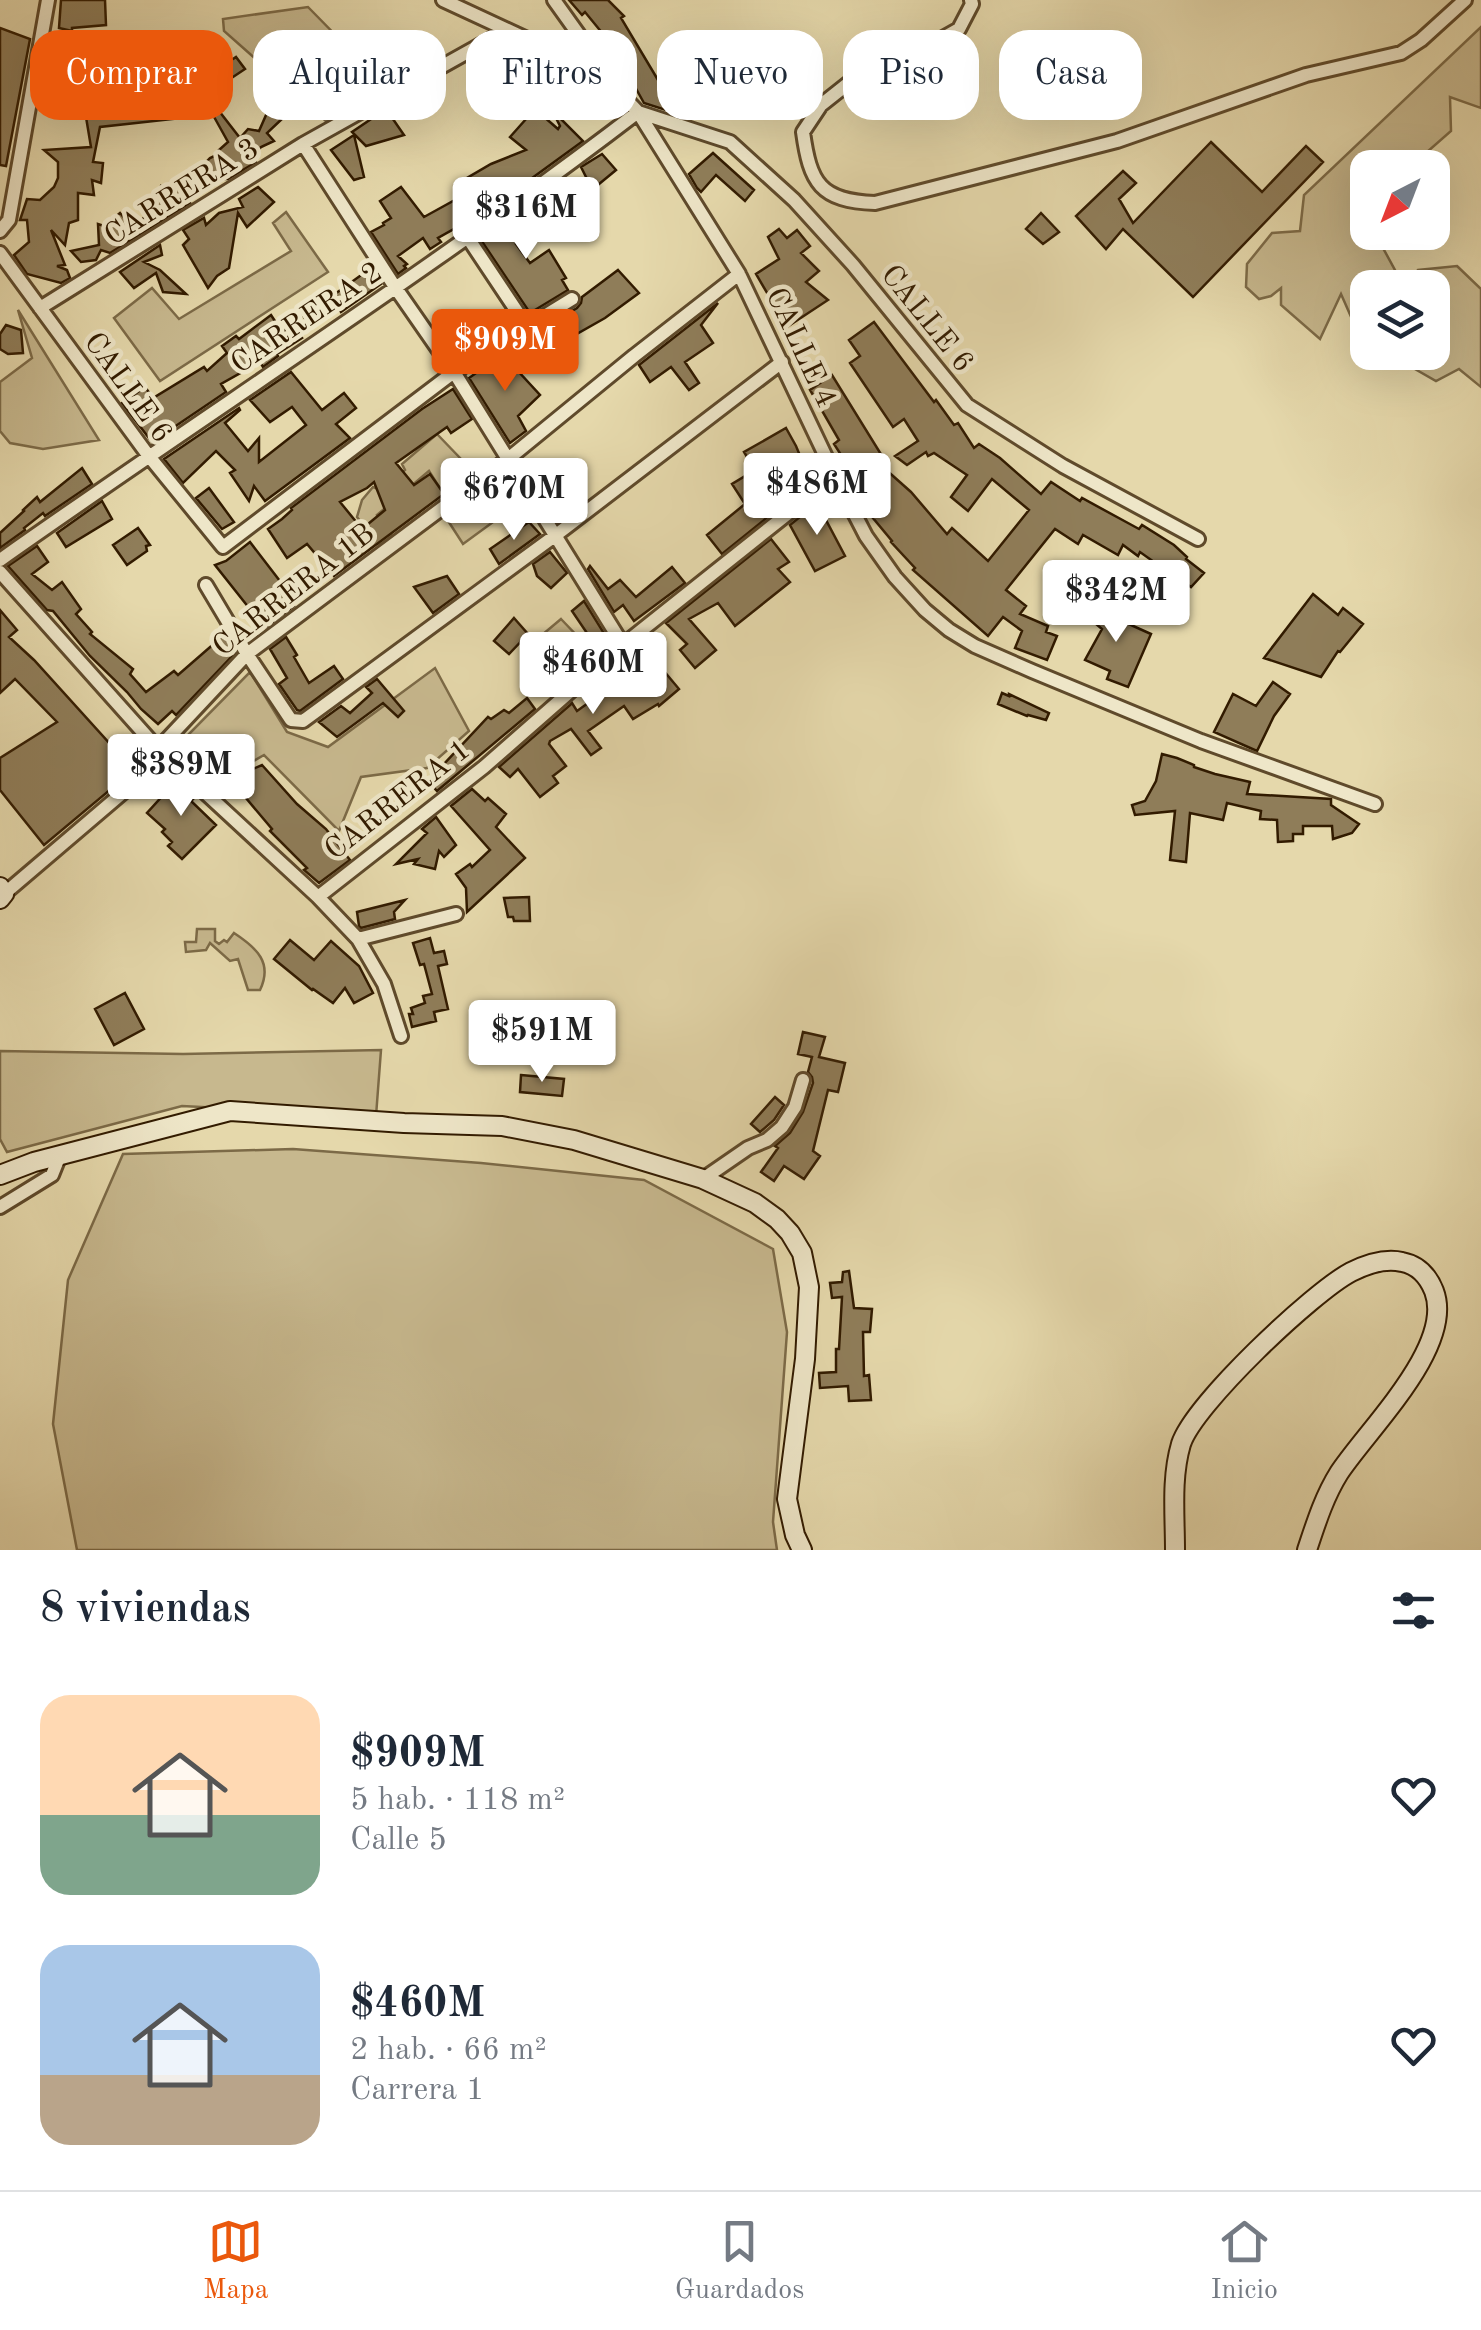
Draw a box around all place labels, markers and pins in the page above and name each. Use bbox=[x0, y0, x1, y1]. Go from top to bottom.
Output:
pin: $316M bbox=[456, 177, 596, 262]
pin: $909M bbox=[435, 309, 575, 394]
pin: $486M bbox=[747, 453, 887, 538]
pin: $670M bbox=[444, 458, 584, 543]
pin: $342M bbox=[1046, 560, 1186, 645]
pin: $460M bbox=[523, 632, 663, 717]
pin: $389M bbox=[111, 734, 251, 819]
pin: $591M bbox=[472, 1000, 612, 1085]

